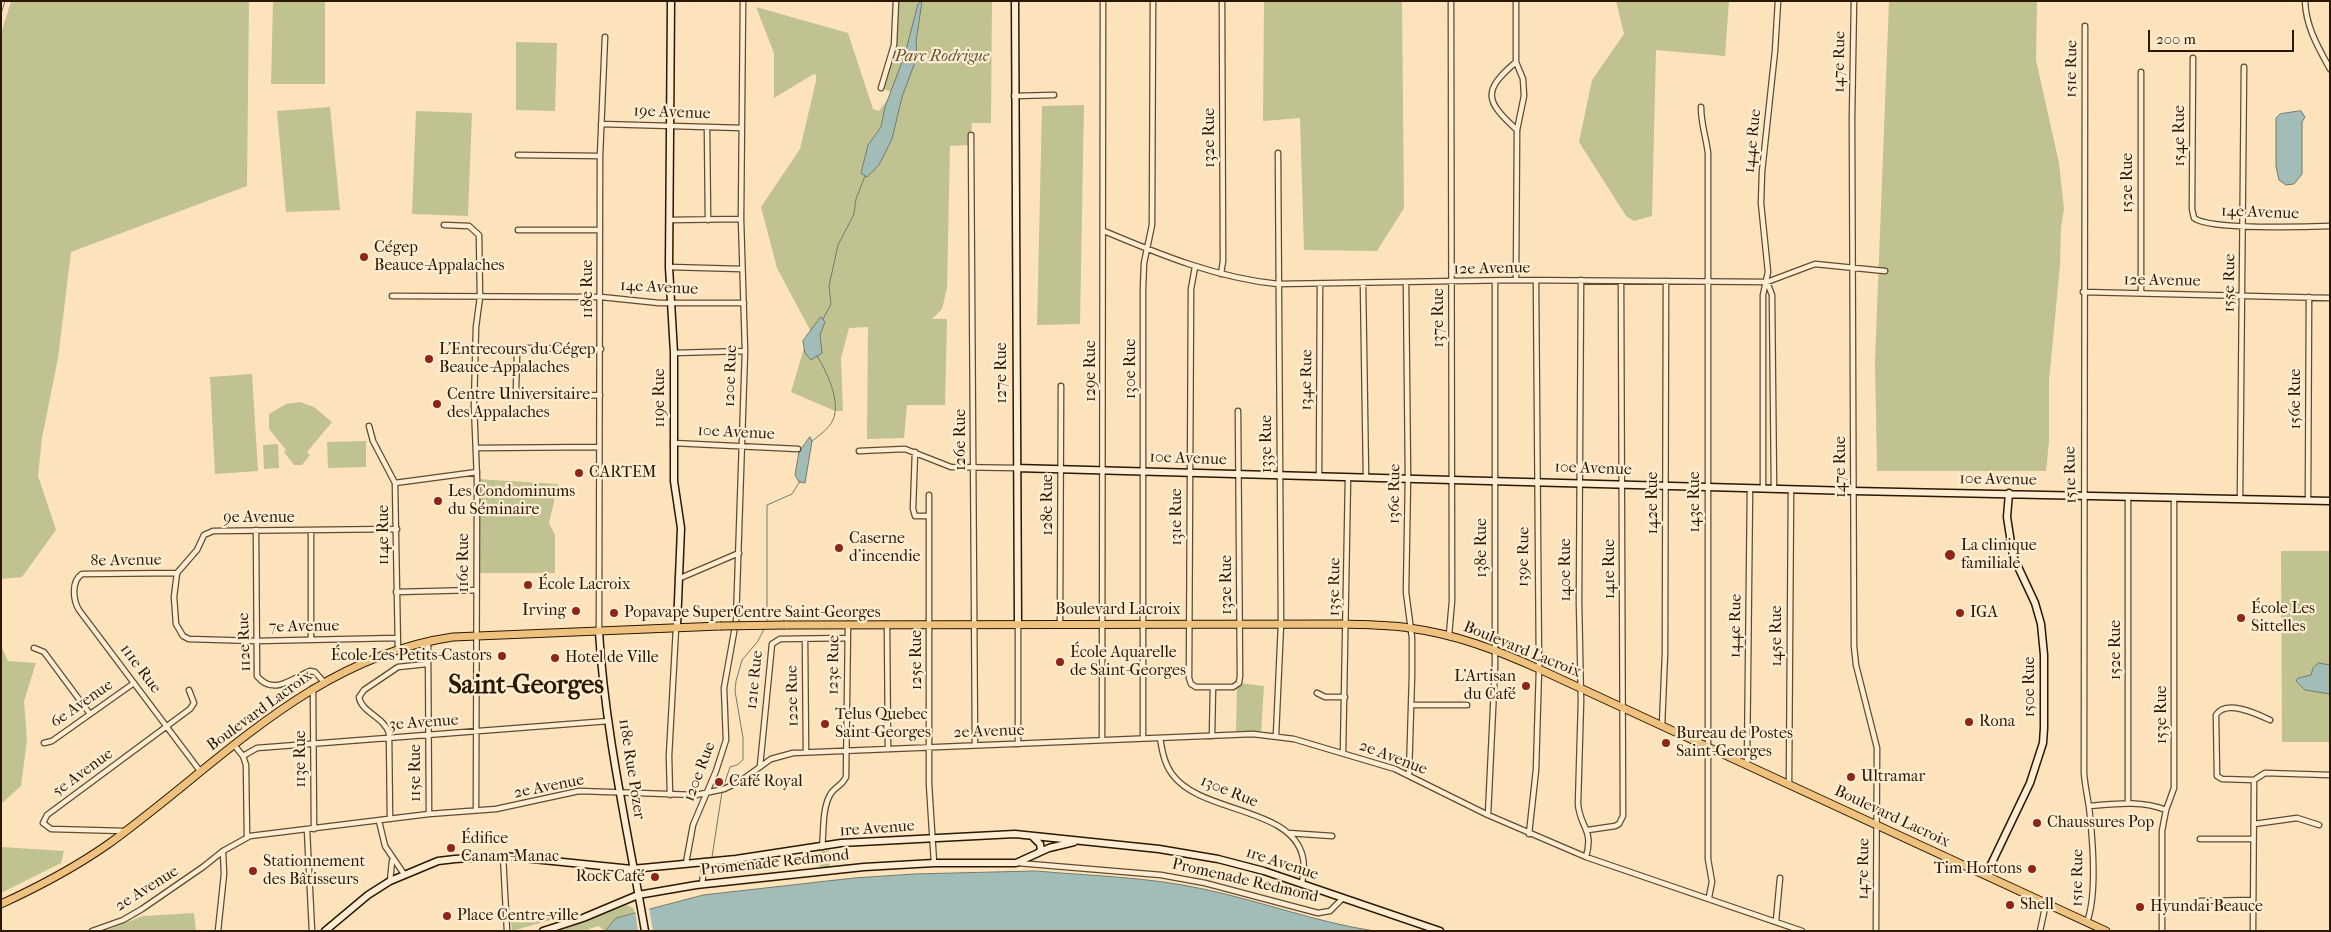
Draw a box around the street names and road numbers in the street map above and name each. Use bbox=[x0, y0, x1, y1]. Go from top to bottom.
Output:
street label: 147e Rue bbox=[1830, 31, 1850, 93]
street label: 151e Rue bbox=[2062, 40, 2082, 98]
street label: 19e Avenue bbox=[633, 102, 711, 124]
street label: 154e Rue bbox=[2170, 105, 2190, 167]
street label: 132e Rue bbox=[1200, 108, 1220, 168]
street label: 144e Rue bbox=[1740, 108, 1766, 174]
street label: 152e Rue bbox=[2118, 153, 2138, 213]
street label: 14e Avenue bbox=[2221, 202, 2299, 224]
street label: 155e Rue bbox=[2220, 253, 2240, 313]
street label: 118e Rue bbox=[578, 259, 598, 319]
street label: 12e Avenue bbox=[1453, 259, 1531, 279]
street label: 12e Avenue bbox=[2123, 271, 2201, 291]
street label: 14e Avenue bbox=[619, 276, 699, 300]
street label: 137e Rue bbox=[1429, 288, 1449, 348]
street label: 130e Rue bbox=[1121, 339, 1141, 399]
street label: 129e Rue bbox=[1081, 340, 1101, 402]
street label: 127e Rue bbox=[992, 342, 1012, 404]
street label: 120e Rue bbox=[720, 345, 742, 407]
street label: 134e Rue bbox=[1297, 349, 1317, 411]
street label: 119e Rue bbox=[650, 368, 670, 428]
street label: 156e Rue bbox=[2286, 369, 2306, 429]
street label: 126e Rue bbox=[951, 409, 971, 471]
street label: 133e Rue bbox=[1257, 415, 1277, 473]
street label: 10e Avenue bbox=[697, 421, 775, 445]
street label: 147e Rue bbox=[1831, 436, 1851, 498]
street label: 151e Rue bbox=[2061, 446, 2081, 504]
street label: 10e Avenue bbox=[1149, 448, 1227, 470]
street label: 10e Avenue bbox=[1554, 458, 1632, 480]
street label: 136e Rue bbox=[1385, 464, 1405, 524]
street label: 10e Avenue bbox=[1959, 470, 2037, 490]
street label: 143e Rue bbox=[1685, 471, 1705, 533]
street label: 142e Rue bbox=[1643, 472, 1663, 534]
street label: 128e Rue bbox=[1038, 474, 1058, 536]
street label: 131e Rue bbox=[1167, 488, 1187, 546]
street label: 114e Rue bbox=[374, 505, 394, 565]
street label: 9e Avenue bbox=[223, 508, 295, 528]
street label: 138e Rue bbox=[1472, 518, 1492, 578]
street label: 139e Rue bbox=[1514, 527, 1534, 587]
street label: 116e Rue bbox=[454, 533, 474, 593]
street label: 140e Rue bbox=[1556, 538, 1576, 602]
street label: 141e Rue bbox=[1600, 539, 1620, 599]
street label: 8e Avenue bbox=[90, 551, 162, 571]
street label: 132e Rue bbox=[1217, 555, 1237, 615]
street label: 135e Rue bbox=[1325, 557, 1345, 617]
street label: 144e Rue bbox=[1726, 594, 1746, 658]
street label: Boulevard Lacroix bbox=[1055, 600, 1181, 620]
street label: 145e Rue bbox=[1767, 605, 1787, 667]
street label: 112e Rue bbox=[234, 612, 256, 672]
street label: 7e Avenue bbox=[268, 617, 340, 637]
street label: Boulevard Lacroix bbox=[1460, 618, 1584, 682]
street label: 152e Rue bbox=[2106, 620, 2126, 680]
street label: 125e Rue bbox=[907, 630, 927, 690]
street label: 123e Rue bbox=[824, 635, 844, 695]
street label: 111e Rue bbox=[115, 641, 165, 697]
street label: 121e Rue bbox=[742, 650, 768, 710]
street label: 150e Rue bbox=[2020, 657, 2040, 717]
street label: 122e Rue bbox=[783, 665, 803, 727]
street label: Boulevard Lacroix bbox=[204, 666, 316, 756]
street label: 6e Avenue bbox=[47, 676, 117, 732]
street label: 153e Rue bbox=[2152, 686, 2172, 744]
street label: 3e Avenue bbox=[389, 711, 459, 735]
street label: 118e Rue Pozer bbox=[614, 717, 648, 821]
street label: 2e Avenue bbox=[953, 721, 1025, 743]
street label: 113e Rue bbox=[291, 730, 311, 788]
street label: 2e Avenue bbox=[1356, 736, 1430, 780]
street label: 120e Rue bbox=[680, 739, 720, 805]
street label: 115e Rue bbox=[406, 744, 426, 802]
street label: 5e Avenue bbox=[49, 745, 117, 801]
street label: 2e Avenue bbox=[512, 771, 586, 803]
street label: 130e Rue bbox=[1197, 772, 1261, 812]
street label: Boulevard Lacroix bbox=[1831, 782, 1953, 852]
street label: 1re Avenue bbox=[839, 817, 915, 841]
street label: 147e Rue bbox=[1854, 838, 1874, 900]
street label: 1re Avenue bbox=[1243, 843, 1321, 885]
street label: Promenade Redmond bbox=[700, 846, 850, 880]
street label: 151e Rue bbox=[2068, 849, 2088, 907]
street label: Promenade Redmond bbox=[1170, 855, 1320, 907]
street label: 2e Avenue bbox=[112, 862, 182, 916]

